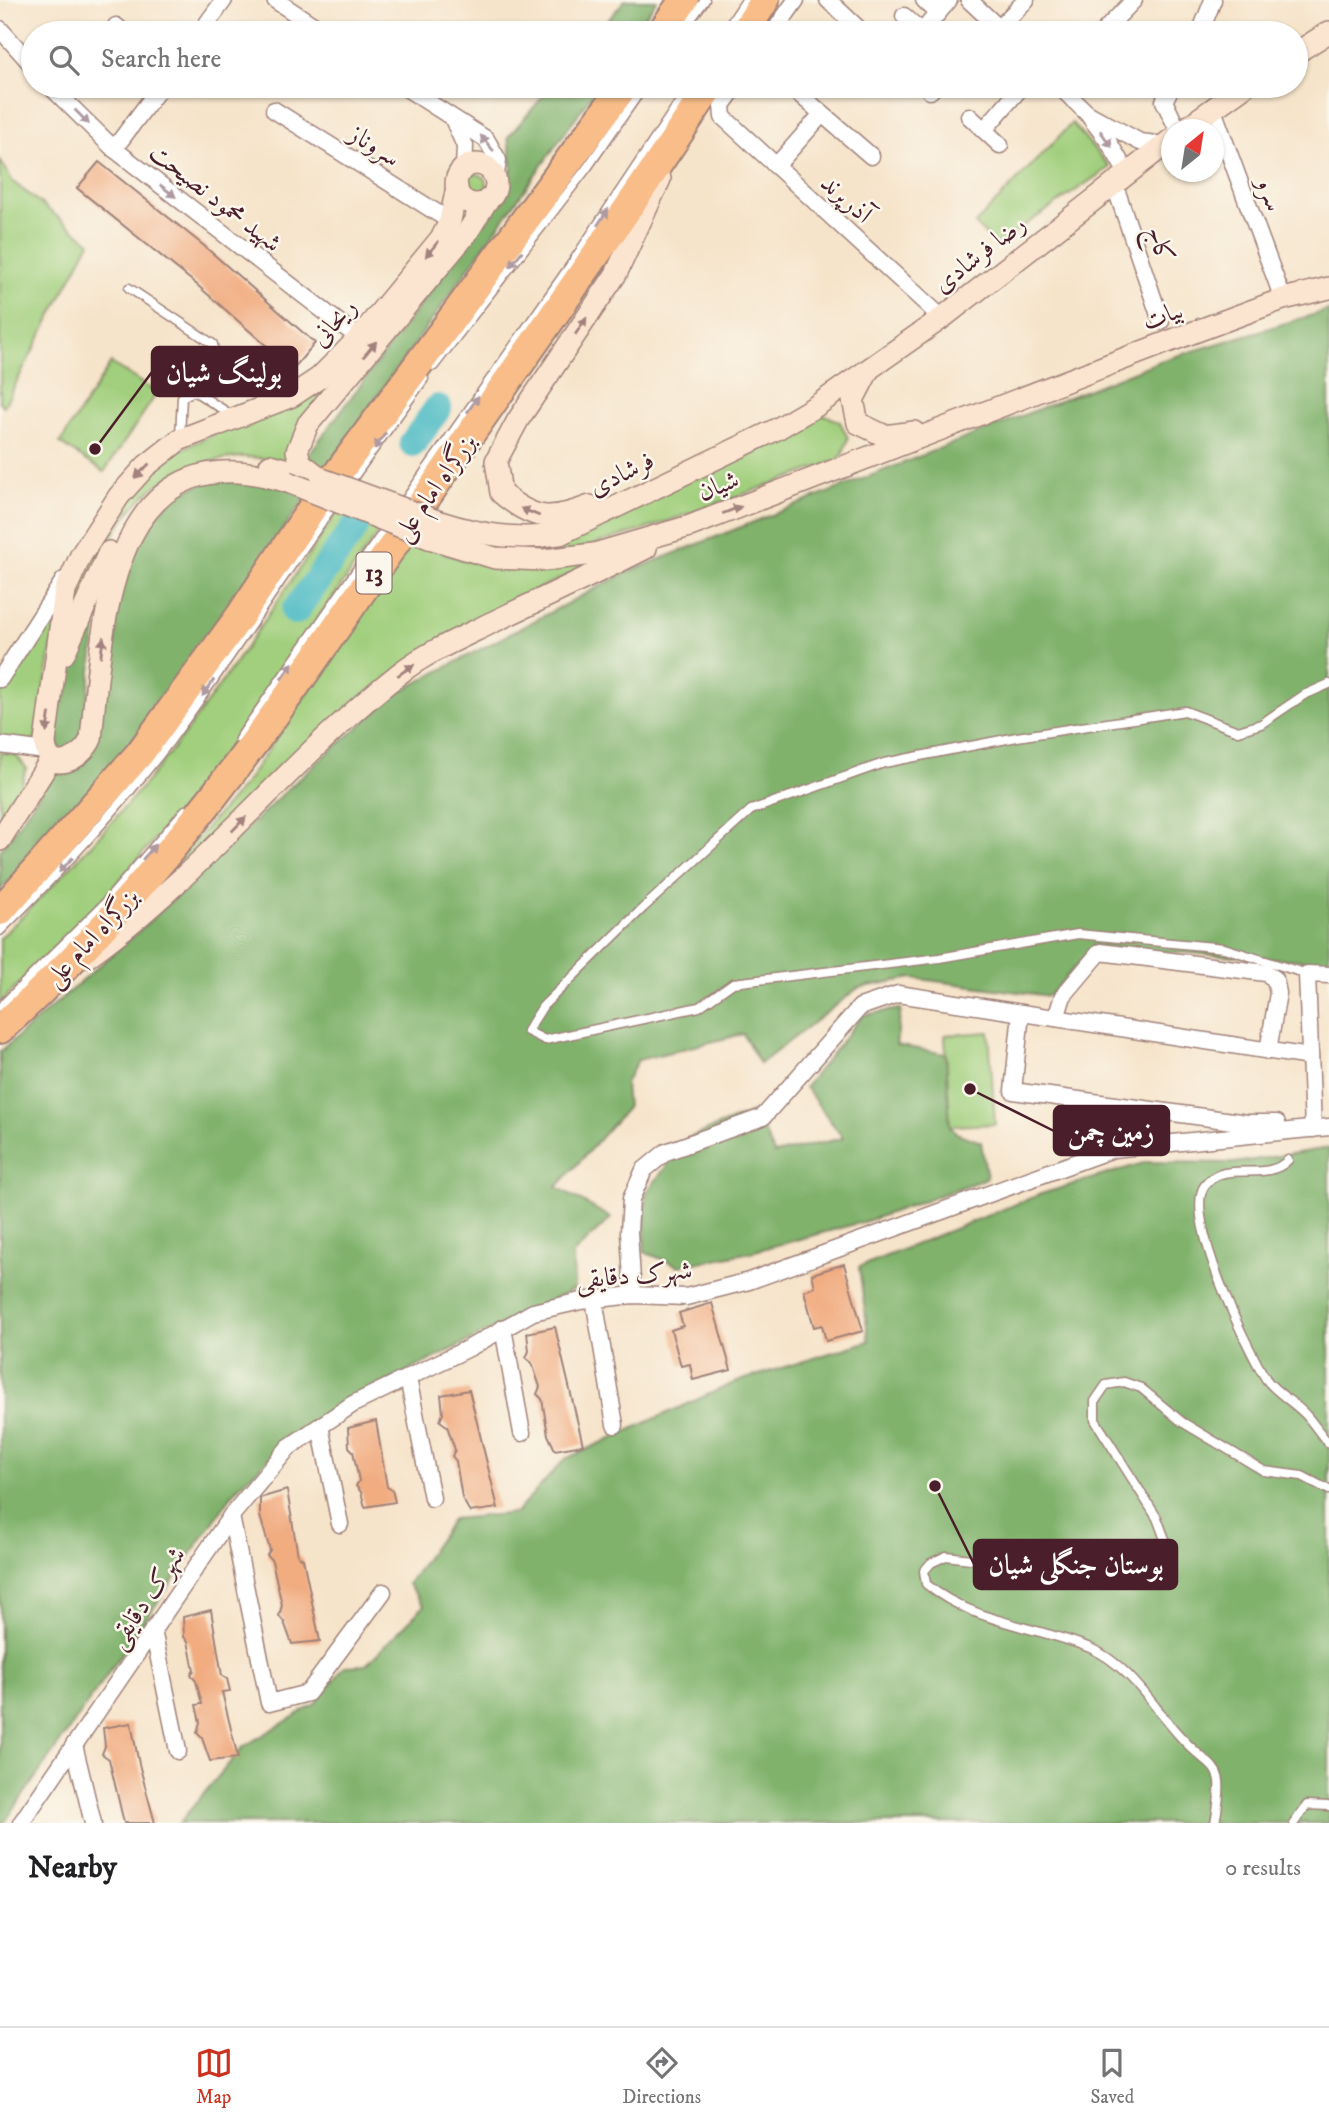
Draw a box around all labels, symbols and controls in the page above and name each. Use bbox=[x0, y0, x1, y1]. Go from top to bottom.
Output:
search box bbox=[21, 21, 1308, 98]
icon: search bbox=[45, 41, 83, 79]
text: Search here bbox=[101, 43, 221, 76]
one-way arrow bbox=[73, 109, 90, 125]
street label: سروناز bbox=[340, 116, 406, 175]
north arrow bbox=[1161, 119, 1224, 182]
one-way arrow bbox=[1099, 130, 1113, 148]
one-way arrow bbox=[479, 134, 495, 152]
street label: شهید محمود نصیحت bbox=[142, 136, 288, 260]
street label: آذرپرند bbox=[813, 167, 881, 233]
street label: سرو bbox=[1247, 170, 1291, 216]
one-way arrow bbox=[159, 183, 177, 197]
one-way arrow bbox=[596, 208, 610, 226]
street label: رضا فرشادی bbox=[927, 208, 1033, 301]
street label: کاج bbox=[1132, 221, 1181, 269]
one-way arrow bbox=[425, 240, 440, 257]
one-way arrow bbox=[509, 249, 524, 267]
street label: ریحانی bbox=[304, 292, 365, 354]
street label: بیات bbox=[1138, 294, 1188, 339]
one-way arrow bbox=[574, 316, 587, 335]
one-way arrow bbox=[362, 341, 377, 358]
callout: بولینگ شیان bbox=[152, 347, 297, 396]
text: بولینگ شیان bbox=[166, 354, 282, 391]
one-way arrow bbox=[466, 395, 480, 413]
street label: بزرگراه امام علی bbox=[384, 426, 489, 551]
one-way arrow bbox=[373, 432, 387, 450]
street label: فرشادی bbox=[583, 444, 660, 504]
one-way arrow bbox=[133, 462, 150, 479]
street label: شیان bbox=[693, 463, 744, 509]
one-way arrow bbox=[721, 504, 742, 515]
one-way arrow bbox=[520, 506, 540, 518]
road number: 13 bbox=[356, 552, 392, 594]
one-way arrow bbox=[97, 636, 108, 658]
one-way arrow bbox=[280, 662, 294, 680]
one-way arrow bbox=[397, 663, 415, 677]
one-way arrow bbox=[201, 679, 215, 697]
one-way arrow bbox=[42, 712, 53, 734]
one-way arrow bbox=[231, 816, 247, 833]
one-way arrow bbox=[141, 843, 156, 860]
one-way arrow bbox=[58, 856, 74, 874]
street label: بزرگراه امام علی bbox=[36, 880, 150, 998]
callout: زمین چمن bbox=[1054, 1106, 1169, 1155]
text: زمین چمن bbox=[1067, 1115, 1155, 1150]
street label: شهرک دقایقی bbox=[575, 1254, 694, 1298]
street label: شهرک دقایقی bbox=[101, 1540, 194, 1656]
callout: بوستان جنگلی شیان bbox=[974, 1540, 1177, 1589]
text: بوستان جنگلی شیان bbox=[988, 1546, 1164, 1586]
text: Nearby bbox=[28, 1850, 117, 1887]
text: 0 results bbox=[1225, 1854, 1301, 1883]
tab: Map bbox=[195, 2044, 233, 2109]
tab: Directions bbox=[622, 2044, 701, 2109]
tab: Saved bbox=[1091, 2044, 1134, 2109]

